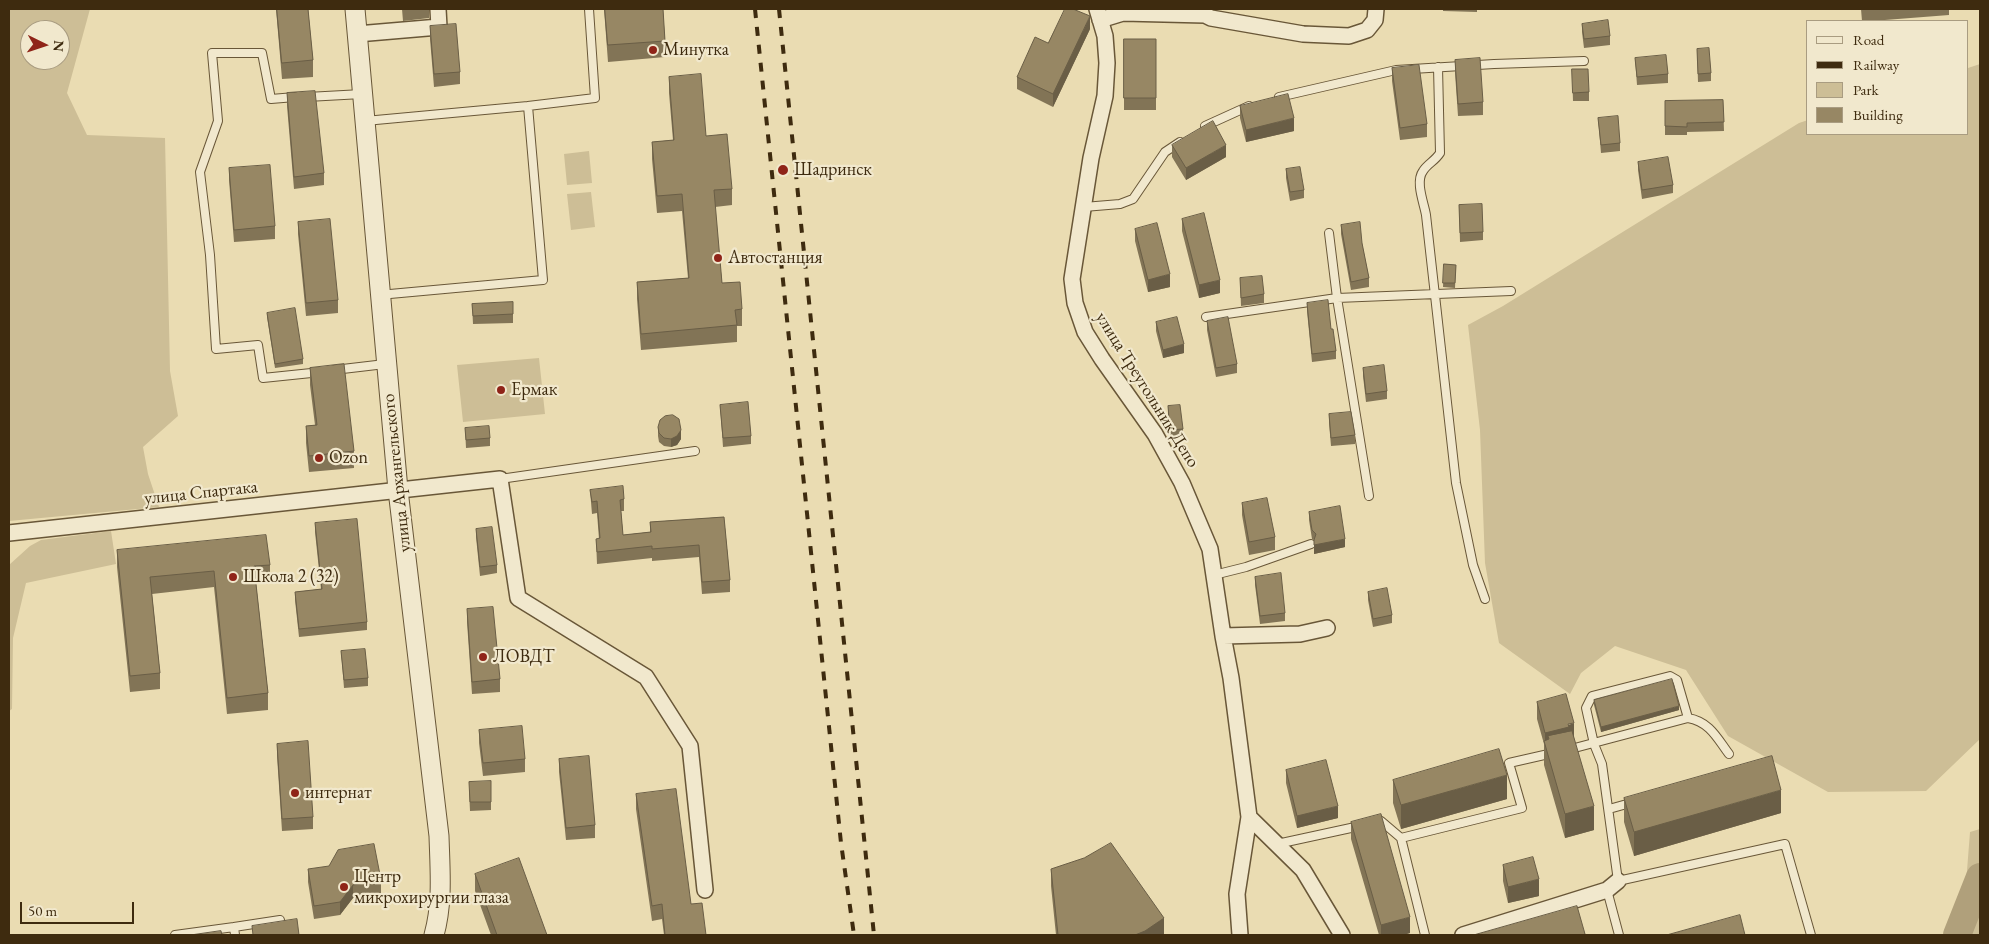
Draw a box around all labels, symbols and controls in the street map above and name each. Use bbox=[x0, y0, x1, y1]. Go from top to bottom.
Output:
north arrow bbox=[20, 20, 70, 70]
legend bbox=[1806, 20, 1969, 135]
text: Road bbox=[1853, 30, 1884, 49]
place label: Минутка bbox=[663, 39, 729, 61]
text: N bbox=[50, 40, 68, 52]
marker: Минутка bbox=[647, 44, 659, 56]
text: Railway bbox=[1853, 55, 1899, 74]
text: Park bbox=[1853, 80, 1879, 99]
text: Building bbox=[1853, 105, 1903, 124]
place label: Шадринск bbox=[794, 159, 872, 181]
marker: Шадринск bbox=[776, 163, 790, 177]
place label: Автостанция bbox=[728, 247, 822, 269]
marker: Автостанция bbox=[712, 252, 724, 264]
street label: улица Треугольник Депо bbox=[1090, 308, 1204, 472]
place label: Ермак bbox=[511, 379, 557, 401]
marker: Ермак bbox=[495, 384, 507, 396]
street label: улица Архангельского bbox=[378, 392, 416, 554]
place label: Ozon bbox=[329, 447, 368, 469]
marker: Ozon bbox=[313, 452, 325, 464]
street label: улица Спартака bbox=[143, 476, 259, 510]
place label: Школа 2 (32) bbox=[243, 566, 339, 588]
marker: Школа 2 (32) bbox=[227, 571, 239, 583]
place label: ЛОВДТ bbox=[493, 646, 555, 668]
marker: ЛОВДТ bbox=[477, 651, 489, 663]
place label: интернат bbox=[305, 782, 372, 804]
marker: интернат bbox=[289, 787, 301, 799]
place label: Центр микрохирургии глаза bbox=[354, 866, 509, 909]
marker: Центр микрохирургии глаза bbox=[338, 881, 350, 893]
scale bar bbox=[22, 892, 136, 924]
text: 50 m bbox=[28, 901, 57, 920]

